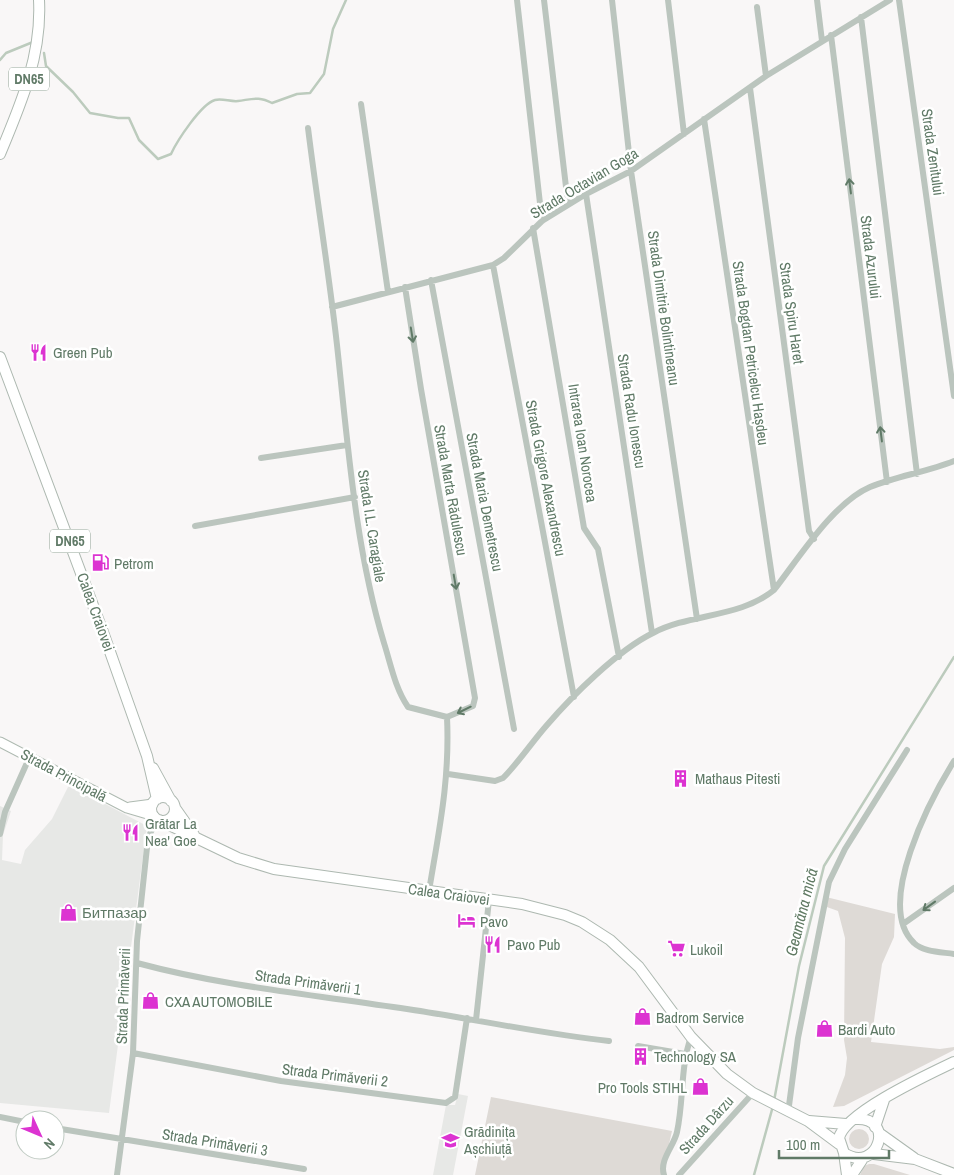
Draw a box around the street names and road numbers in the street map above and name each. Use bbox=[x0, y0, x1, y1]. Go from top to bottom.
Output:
road number: DN65 bbox=[9, 68, 49, 90]
street label: Strada Zenitului bbox=[917, 107, 949, 197]
street label: Strada Octavian Goga bbox=[526, 142, 642, 224]
street label: Strada Azurului bbox=[855, 214, 887, 300]
street label: Strada Dimitrie Bolintineanu bbox=[643, 229, 685, 387]
street label: Strada Bogdan Petricelcu Hașdeu bbox=[728, 259, 774, 447]
street label: Strada Spiru Haret bbox=[774, 261, 810, 366]
street label: Strada Radu Ionescu bbox=[613, 352, 651, 470]
street label: Intrarea Ioan Norocea bbox=[563, 382, 603, 504]
street label: Strada Grigore Alexandrescu bbox=[521, 398, 571, 558]
street label: Strada Marta Rădulescu bbox=[429, 423, 473, 557]
street label: Strada Maria Demetrescu bbox=[461, 431, 509, 573]
street label: Strada I.L. Caragiale bbox=[353, 468, 391, 584]
road number: DN65 bbox=[50, 530, 90, 552]
street label: Calea Craiovei bbox=[72, 570, 120, 654]
street label: Strada Principală bbox=[17, 743, 111, 807]
street label: Calea Craiovei bbox=[407, 878, 491, 910]
street label: Strada Primăverii bbox=[111, 947, 135, 1045]
street label: Strada Primăverii 1 bbox=[254, 964, 362, 1000]
street label: Strada Primăverii 2 bbox=[281, 1058, 389, 1092]
street label: Strada Dârzu bbox=[674, 1091, 738, 1159]
street label: Strada Primăverii 3 bbox=[161, 1123, 269, 1161]

